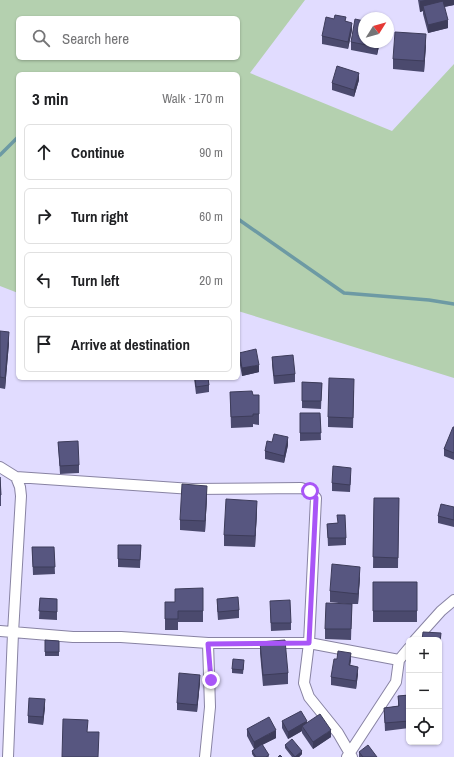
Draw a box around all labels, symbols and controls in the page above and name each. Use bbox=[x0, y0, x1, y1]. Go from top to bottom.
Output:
north arrow bbox=[358, 12, 394, 48]
search box bbox=[16, 16, 240, 60]
icon: search bbox=[30, 27, 52, 49]
text: Search here bbox=[62, 28, 129, 49]
text: 3 min bbox=[32, 87, 68, 110]
text: Walk · 170 m bbox=[162, 90, 224, 107]
icon: ahead bbox=[33, 141, 55, 163]
text: Continue bbox=[71, 142, 124, 163]
text: 90 m bbox=[199, 144, 223, 161]
icon: right bbox=[33, 205, 55, 227]
text: Turn right bbox=[71, 206, 128, 227]
text: 60 m bbox=[199, 208, 223, 225]
icon: left bbox=[33, 269, 55, 291]
text: Turn left bbox=[71, 270, 119, 291]
text: 20 m bbox=[199, 272, 223, 289]
icon: arrive bbox=[33, 333, 55, 355]
text: Arrive at destination bbox=[71, 334, 190, 355]
route start bbox=[301, 482, 319, 500]
map controls bbox=[406, 637, 442, 745]
button: + bbox=[406, 637, 442, 673]
route end bbox=[202, 671, 220, 689]
button: − bbox=[406, 673, 442, 709]
button: locate bbox=[406, 709, 442, 745]

